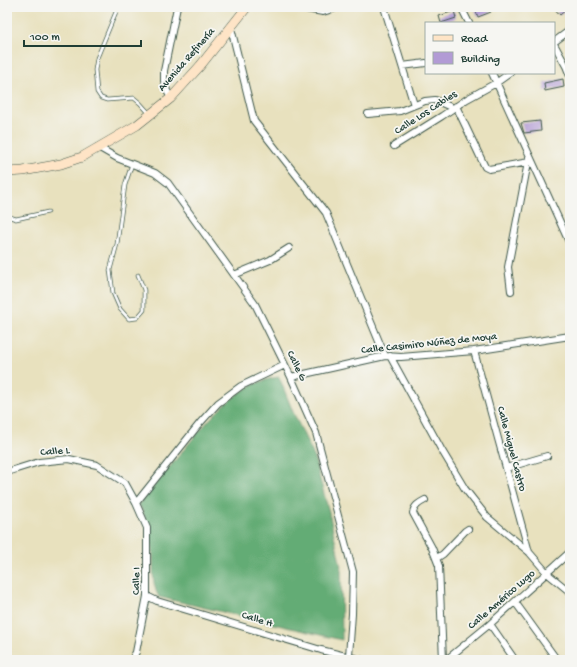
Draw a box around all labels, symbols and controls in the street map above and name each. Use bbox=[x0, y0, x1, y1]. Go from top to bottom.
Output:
scale bar bbox=[24, 22, 141, 48]
legend bbox=[425, 22, 555, 74]
street label: Avenida Refinería bbox=[155, 24, 218, 94]
text: 100 m bbox=[29, 31, 60, 45]
text: Road bbox=[461, 33, 488, 47]
text: Building bbox=[460, 53, 500, 67]
street label: Calle Los Cables bbox=[393, 88, 460, 138]
street label: Calle Casimiro Núñez de Moya bbox=[361, 331, 498, 357]
street label: Calle G bbox=[284, 349, 309, 384]
street label: Calle Miguel Castro bbox=[494, 405, 528, 493]
street label: Calle L bbox=[40, 445, 71, 459]
street label: Calle I bbox=[131, 567, 143, 595]
street label: Calle Américo Lugo bbox=[466, 568, 538, 632]
street label: Calle H bbox=[240, 610, 274, 631]

